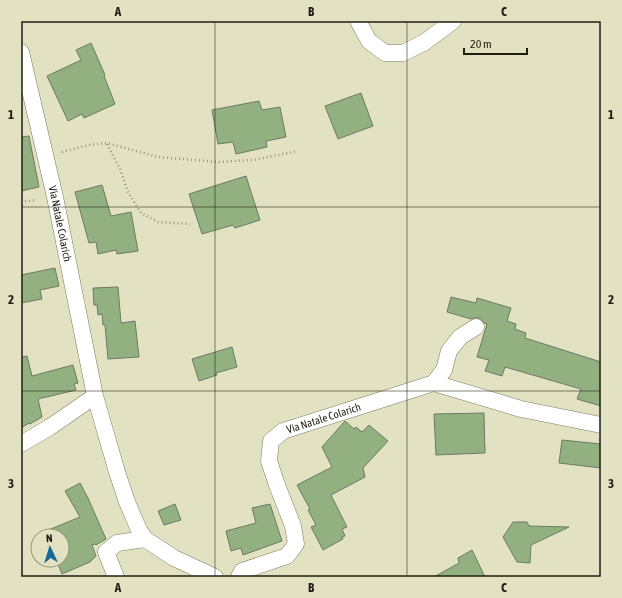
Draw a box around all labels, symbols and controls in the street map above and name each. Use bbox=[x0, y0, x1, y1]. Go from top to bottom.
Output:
text: A bbox=[114, 4, 122, 19]
text: B bbox=[308, 4, 315, 19]
text: C bbox=[501, 4, 507, 19]
scale bar bbox=[464, 30, 527, 56]
text: 20 m bbox=[470, 37, 492, 51]
text: 1 bbox=[8, 107, 14, 122]
text: 1 bbox=[608, 107, 614, 122]
street label: Via Natale Colarich bbox=[47, 184, 74, 263]
text: 2 bbox=[8, 292, 14, 307]
text: 2 bbox=[608, 292, 614, 307]
street label: Via Natale Colarich bbox=[285, 401, 362, 436]
text: 3 bbox=[8, 476, 14, 491]
text: 3 bbox=[608, 476, 614, 491]
north arrow bbox=[30, 528, 70, 568]
text: N bbox=[46, 532, 53, 544]
text: A bbox=[114, 580, 122, 595]
text: B bbox=[308, 580, 315, 595]
text: C bbox=[501, 580, 507, 595]

